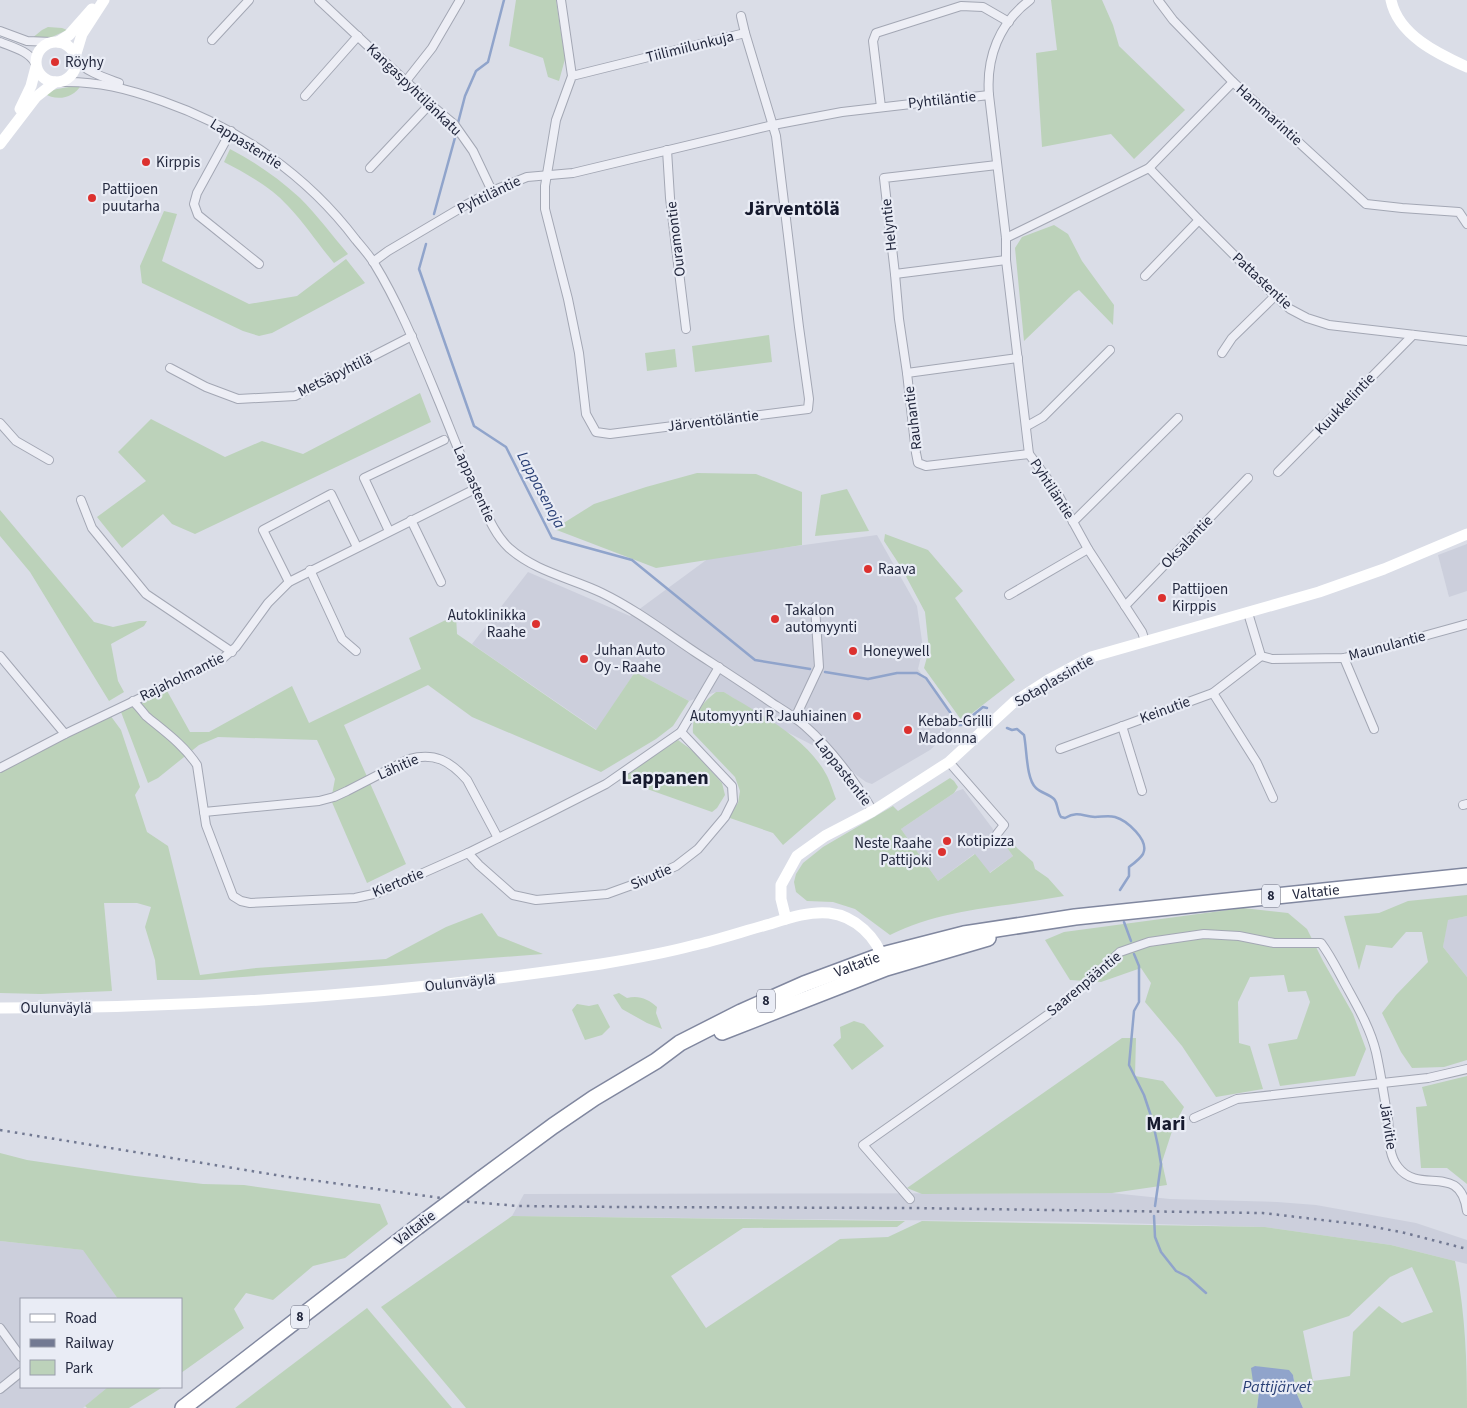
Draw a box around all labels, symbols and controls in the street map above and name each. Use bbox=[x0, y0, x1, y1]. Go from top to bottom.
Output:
street label: Tiilimiilunkuja bbox=[644, 26, 736, 68]
street label: Kangaspyhtilänkatu bbox=[362, 39, 466, 141]
place label: Röyhy bbox=[65, 52, 104, 73]
marker: Röyhy bbox=[49, 56, 61, 68]
street label: Hammarintie bbox=[1231, 79, 1307, 151]
street label: Pyhtiläntie bbox=[907, 86, 977, 114]
street label: Lappastentie bbox=[206, 113, 286, 175]
place label: Kirppis bbox=[156, 152, 200, 173]
marker: Kirppis bbox=[140, 156, 152, 168]
street label: Pyhtiläntie bbox=[454, 171, 524, 219]
place label: Pattijoen puutarha bbox=[102, 179, 160, 217]
marker: Pattijoen puutarha bbox=[86, 192, 98, 204]
district label: Järventölä bbox=[744, 195, 840, 223]
street label: Helyntie bbox=[876, 198, 902, 252]
street label: Ouramontie bbox=[661, 200, 691, 278]
street label: Pattastentie bbox=[1227, 248, 1297, 314]
street label: Metsäpyhtilä bbox=[294, 348, 376, 402]
street label: Kuukkelintie bbox=[1310, 368, 1380, 440]
street label: Rauhantie bbox=[899, 385, 927, 451]
street label: Järventöläntie bbox=[666, 405, 760, 437]
street label: Lappastentie bbox=[448, 442, 500, 526]
water label: Lappasenoja bbox=[511, 447, 571, 533]
street label: Pyhtiläntie bbox=[1025, 455, 1079, 523]
street label: Oksalantie bbox=[1156, 511, 1218, 573]
place label: Raava bbox=[878, 559, 916, 580]
marker: Raava bbox=[862, 563, 874, 575]
place label: Pattijoen Kirppis bbox=[1172, 579, 1228, 617]
marker: Pattijoen Kirppis bbox=[1156, 592, 1168, 604]
place label: Takalon automyynti bbox=[785, 600, 857, 638]
place label: Autoklinikka Raahe bbox=[448, 605, 526, 643]
marker: Takalon automyynti bbox=[769, 613, 781, 625]
marker: Autoklinikka Raahe bbox=[530, 618, 542, 630]
street label: Maunulantie bbox=[1346, 626, 1428, 666]
place label: Juhan Auto Oy - Raahe bbox=[594, 640, 665, 678]
place label: Honeywell bbox=[863, 641, 930, 662]
marker: Honeywell bbox=[847, 645, 859, 657]
street label: Rajaholmantie bbox=[136, 647, 228, 707]
street label: Sotaplassintie bbox=[1010, 650, 1098, 712]
marker: Juhan Auto Oy - Raahe bbox=[578, 653, 590, 665]
street label: Keinutie bbox=[1137, 691, 1193, 729]
place label: Automyynti R Jauhiainen bbox=[690, 706, 847, 727]
marker: Automyynti R Jauhiainen bbox=[851, 710, 863, 722]
place label: Kebab-Grilli Madonna bbox=[918, 711, 992, 749]
marker: Kebab-Grilli Madonna bbox=[902, 724, 914, 736]
street label: Lappastentie bbox=[810, 733, 876, 811]
street label: Lähitie bbox=[374, 749, 422, 785]
district label: Lappanen bbox=[621, 764, 709, 792]
place label: Kotipizza bbox=[957, 831, 1014, 852]
place label: Neste Raahe Pattijoki bbox=[854, 833, 932, 871]
marker: Kotipizza bbox=[941, 835, 953, 847]
marker: Neste Raahe Pattijoki bbox=[936, 846, 948, 858]
street label: Sivutie bbox=[627, 859, 675, 895]
street label: Kiertotie bbox=[369, 863, 427, 903]
street label: Valtatie bbox=[1291, 879, 1340, 905]
road number: 8 bbox=[1262, 884, 1280, 908]
street label: Valtatie bbox=[831, 946, 883, 982]
street label: Saarenpääntie bbox=[1042, 947, 1126, 1021]
street label: Oulunväylä bbox=[424, 969, 496, 997]
road number: 8 bbox=[757, 989, 775, 1012]
street label: Oulunväylä bbox=[21, 998, 91, 1019]
street label: Järvitie bbox=[1374, 1101, 1402, 1151]
district label: Mari bbox=[1146, 1110, 1186, 1138]
street label: Valtatie bbox=[390, 1205, 440, 1251]
legend bbox=[20, 1298, 182, 1388]
road number: 8 bbox=[291, 1305, 309, 1328]
text: Road bbox=[65, 1308, 97, 1329]
text: Railway bbox=[65, 1333, 114, 1354]
text: Park bbox=[65, 1358, 94, 1379]
water label: Pattijärvet bbox=[1243, 1376, 1312, 1398]

